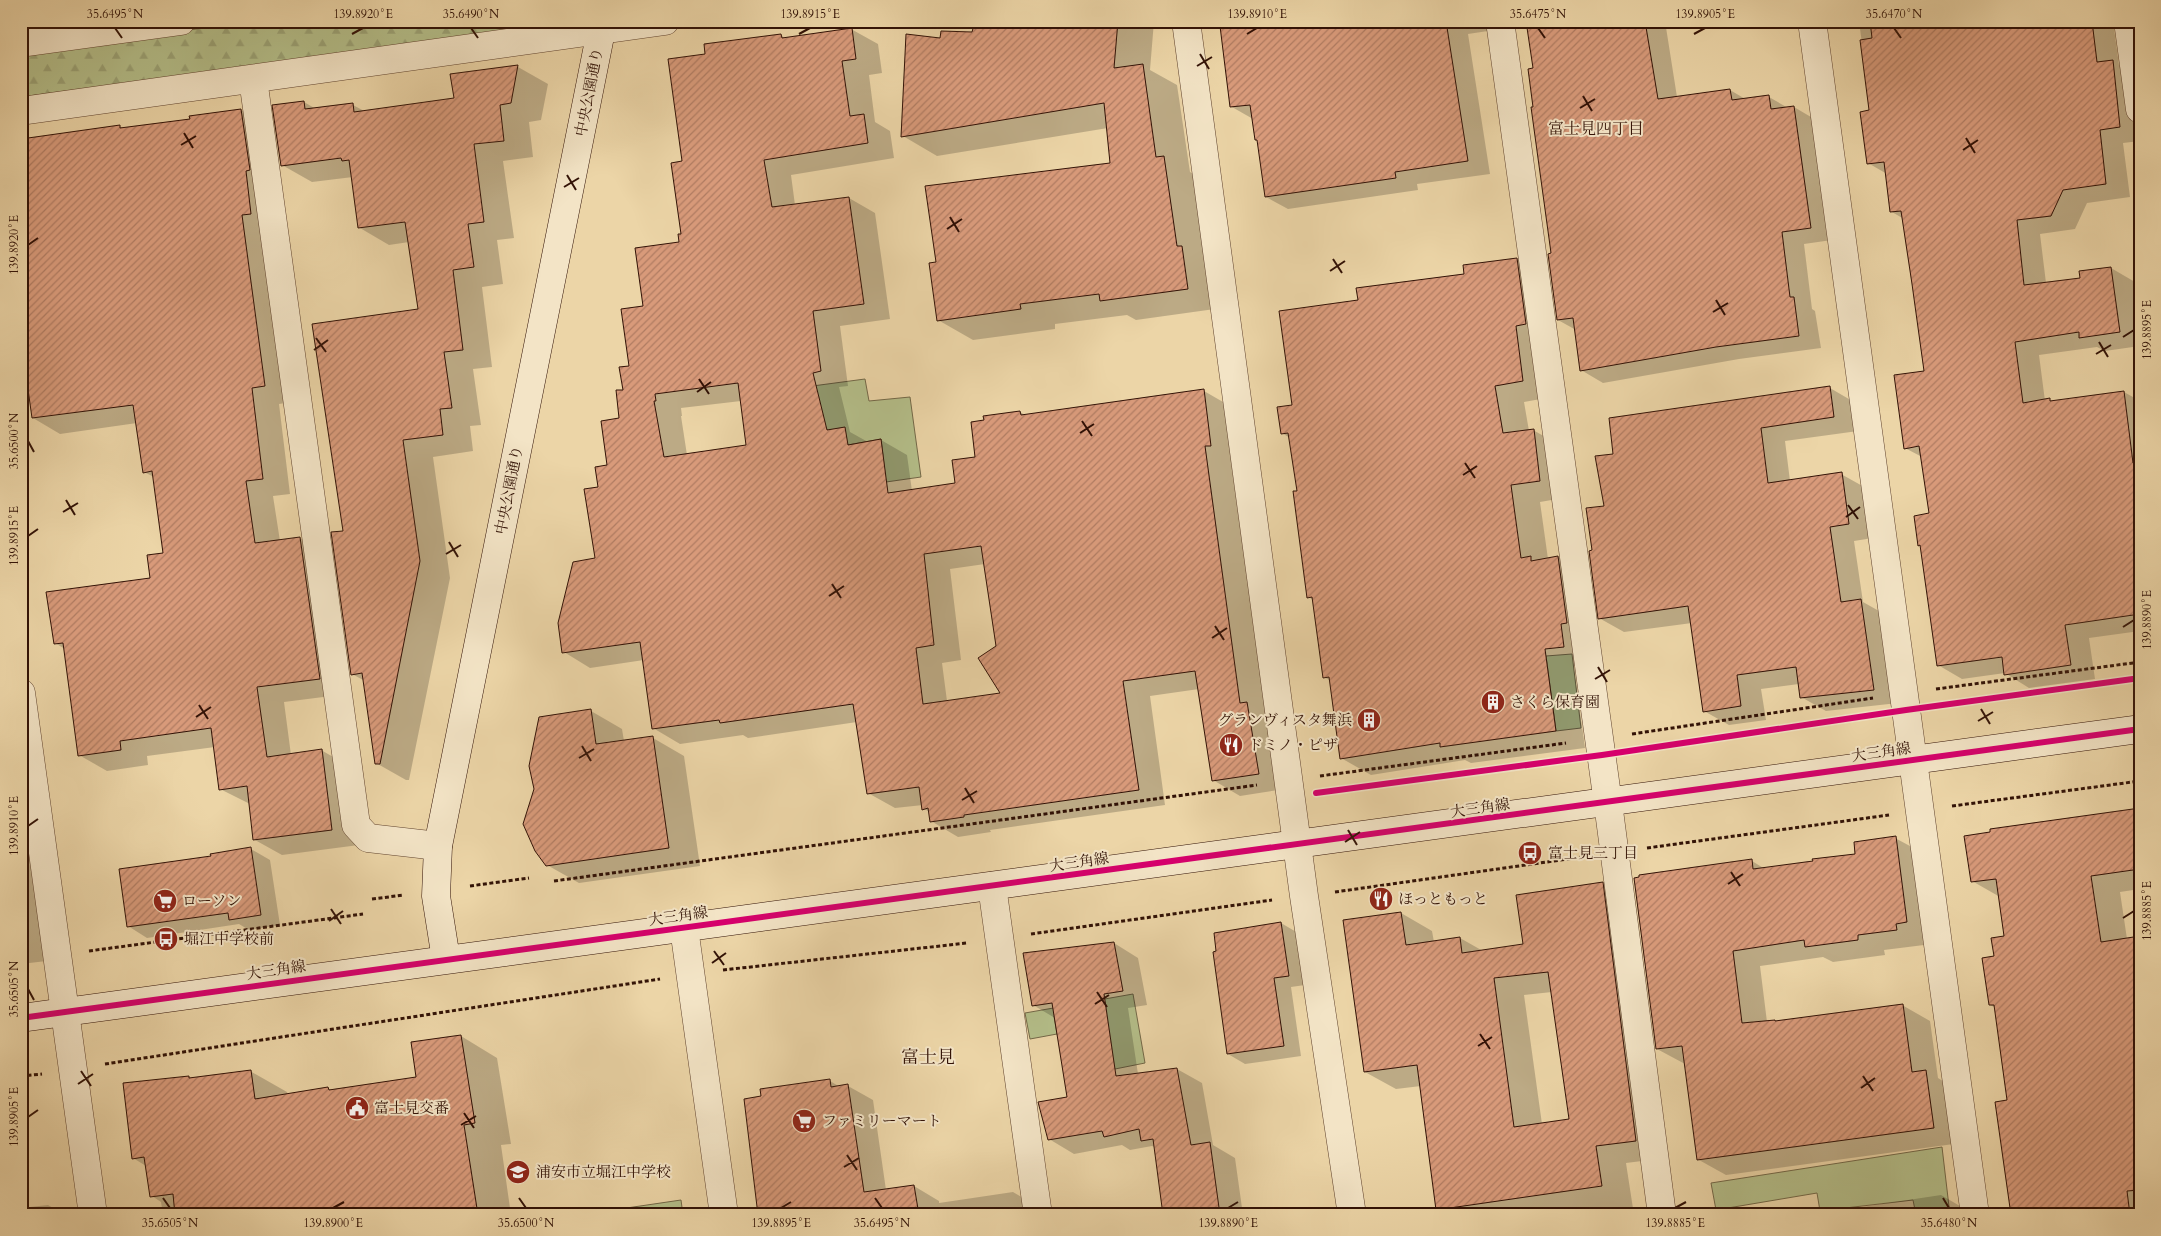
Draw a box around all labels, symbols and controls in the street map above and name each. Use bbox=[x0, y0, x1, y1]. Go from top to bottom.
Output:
text: 35.6495°N bbox=[87, 6, 144, 22]
text: 139.8920°E bbox=[333, 6, 393, 22]
text: 35.6490°N bbox=[443, 6, 500, 22]
text: 139.8915°E bbox=[780, 6, 840, 22]
text: 139.8910°E bbox=[1227, 6, 1287, 22]
text: 35.6475°N bbox=[1510, 6, 1567, 22]
text: 139.8905°E bbox=[1675, 6, 1735, 22]
text: 35.6470°N bbox=[1866, 6, 1923, 22]
street label: 中央公園通り bbox=[571, 46, 607, 138]
district label: 富士見四丁目 bbox=[1548, 118, 1644, 140]
text: 139.8920°E bbox=[6, 215, 22, 275]
text: 139.8895°E bbox=[2139, 300, 2155, 360]
text: 35.6500°N bbox=[6, 412, 22, 469]
street label: 中央公園通り bbox=[491, 444, 527, 536]
text: 139.8915°E bbox=[6, 506, 22, 566]
text: 139.8890°E bbox=[2139, 590, 2155, 650]
building icon: さくら保育園 bbox=[1480, 689, 1506, 715]
place label: さくら保育園 bbox=[1510, 692, 1600, 712]
building icon: グランヴィスタ舞浜 bbox=[1356, 707, 1382, 733]
place label: グランヴィスタ舞浜 bbox=[1218, 710, 1352, 730]
restaurant icon: ドミノ・ピザ bbox=[1218, 732, 1244, 758]
place label: ドミノ・ピザ bbox=[1248, 735, 1338, 755]
street label: 大三角線 bbox=[1850, 738, 1912, 766]
street label: 大三角線 bbox=[1449, 794, 1511, 822]
text: 139.8910°E bbox=[6, 796, 22, 856]
bus stop icon: 富士見三丁目 bbox=[1517, 840, 1543, 866]
place label: 富士見三丁目 bbox=[1548, 843, 1638, 863]
street label: 大三角線 bbox=[1048, 848, 1110, 876]
text: 139.8885°E bbox=[2139, 881, 2155, 941]
restaurant icon: ほっともっと bbox=[1368, 886, 1394, 912]
supermarket icon: ローソン bbox=[152, 888, 178, 914]
place label: ほっともっと bbox=[1398, 889, 1488, 909]
place label: ローソン bbox=[182, 891, 241, 911]
street label: 大三角線 bbox=[647, 902, 709, 930]
bus stop icon: 堀江中学校前 bbox=[153, 926, 179, 952]
place label: 堀江中学校前 bbox=[184, 929, 274, 949]
street label: 大三角線 bbox=[245, 956, 307, 984]
text: 35.6505°N bbox=[6, 960, 22, 1017]
district label: 富士見 bbox=[901, 1045, 955, 1070]
text: 139.8905°E bbox=[6, 1087, 22, 1147]
public building icon: 富士見交番 bbox=[344, 1095, 370, 1121]
place label: 富士見交番 bbox=[374, 1098, 449, 1118]
supermarket icon: ファミリーマート bbox=[791, 1108, 817, 1134]
place label: ファミリーマート bbox=[822, 1111, 942, 1131]
school or university icon: 浦安市立堀江中学校 bbox=[505, 1159, 531, 1185]
place label: 浦安市立堀江中学校 bbox=[536, 1162, 671, 1182]
text: 35.6505°N bbox=[142, 1215, 199, 1231]
text: 139.8900°E bbox=[303, 1215, 363, 1231]
text: 35.6500°N bbox=[498, 1215, 555, 1231]
text: 139.8895°E bbox=[751, 1215, 811, 1231]
text: 35.6495°N bbox=[854, 1215, 911, 1231]
text: 139.8890°E bbox=[1198, 1215, 1258, 1231]
text: 139.8885°E bbox=[1645, 1215, 1705, 1231]
text: 35.6480°N bbox=[1921, 1215, 1978, 1231]

